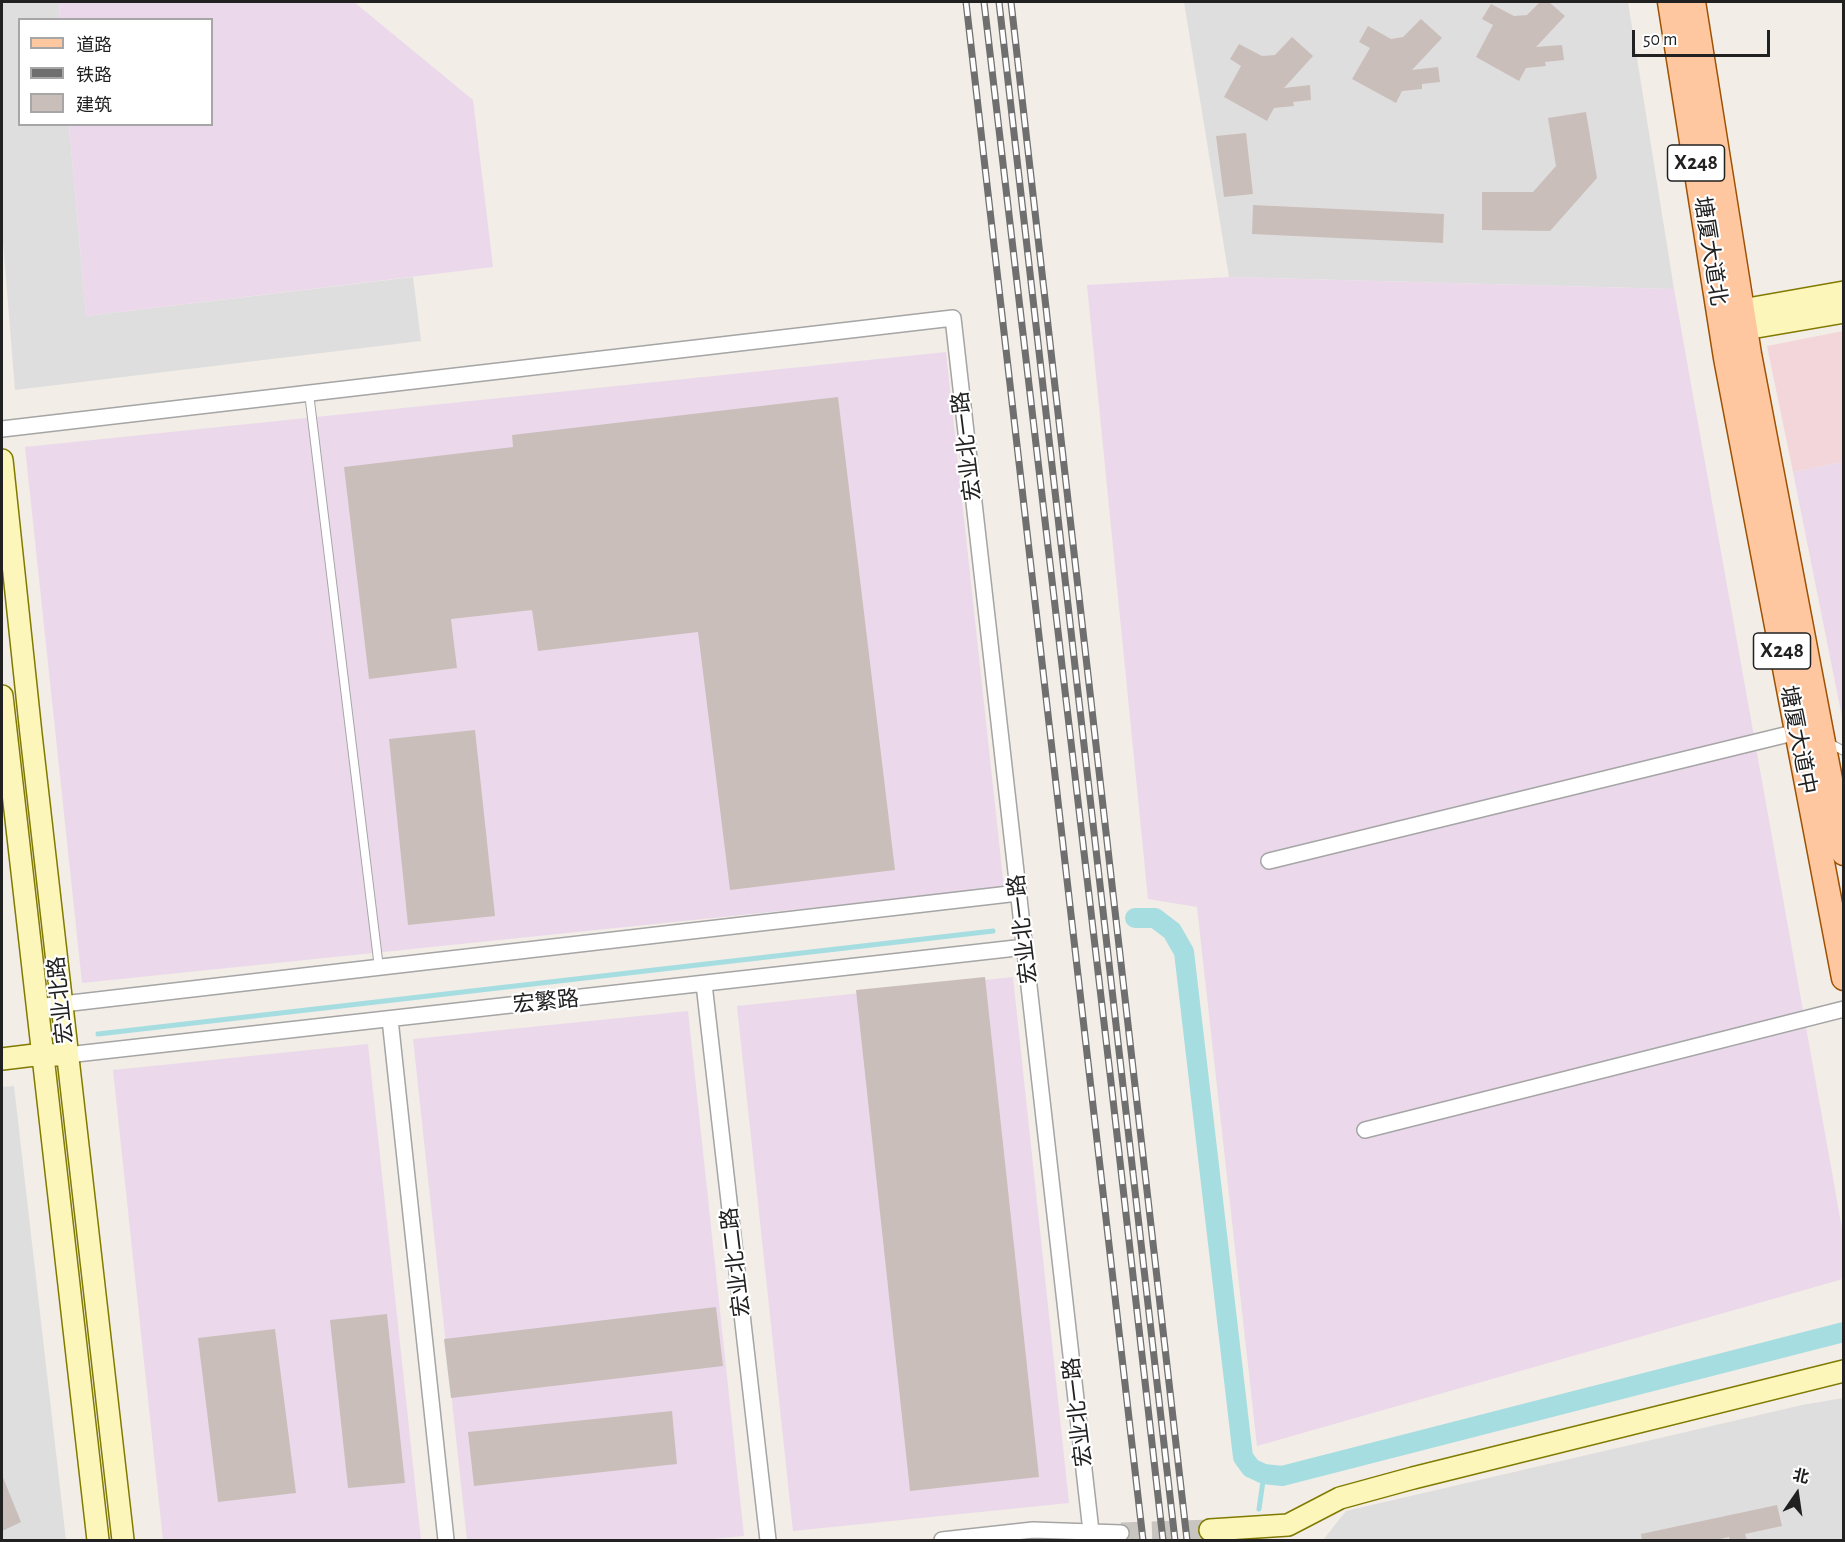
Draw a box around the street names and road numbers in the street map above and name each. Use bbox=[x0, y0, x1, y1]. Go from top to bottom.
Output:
road number: X248 bbox=[1668, 145, 1724, 181]
street label: 塘厦大道北 bbox=[1688, 195, 1732, 307]
street label: 宏业北一路 bbox=[947, 390, 987, 502]
road number: X248 bbox=[1754, 633, 1810, 669]
street label: 塘厦大道中 bbox=[1775, 683, 1821, 797]
street label: 宏业北一路 bbox=[1003, 873, 1043, 985]
street label: 宏业北路 bbox=[43, 955, 79, 1045]
street label: 宏繁路 bbox=[512, 985, 580, 1019]
street label: 宏业北二路 bbox=[716, 1206, 756, 1318]
street label: 宏业北一路 bbox=[1058, 1356, 1098, 1468]

